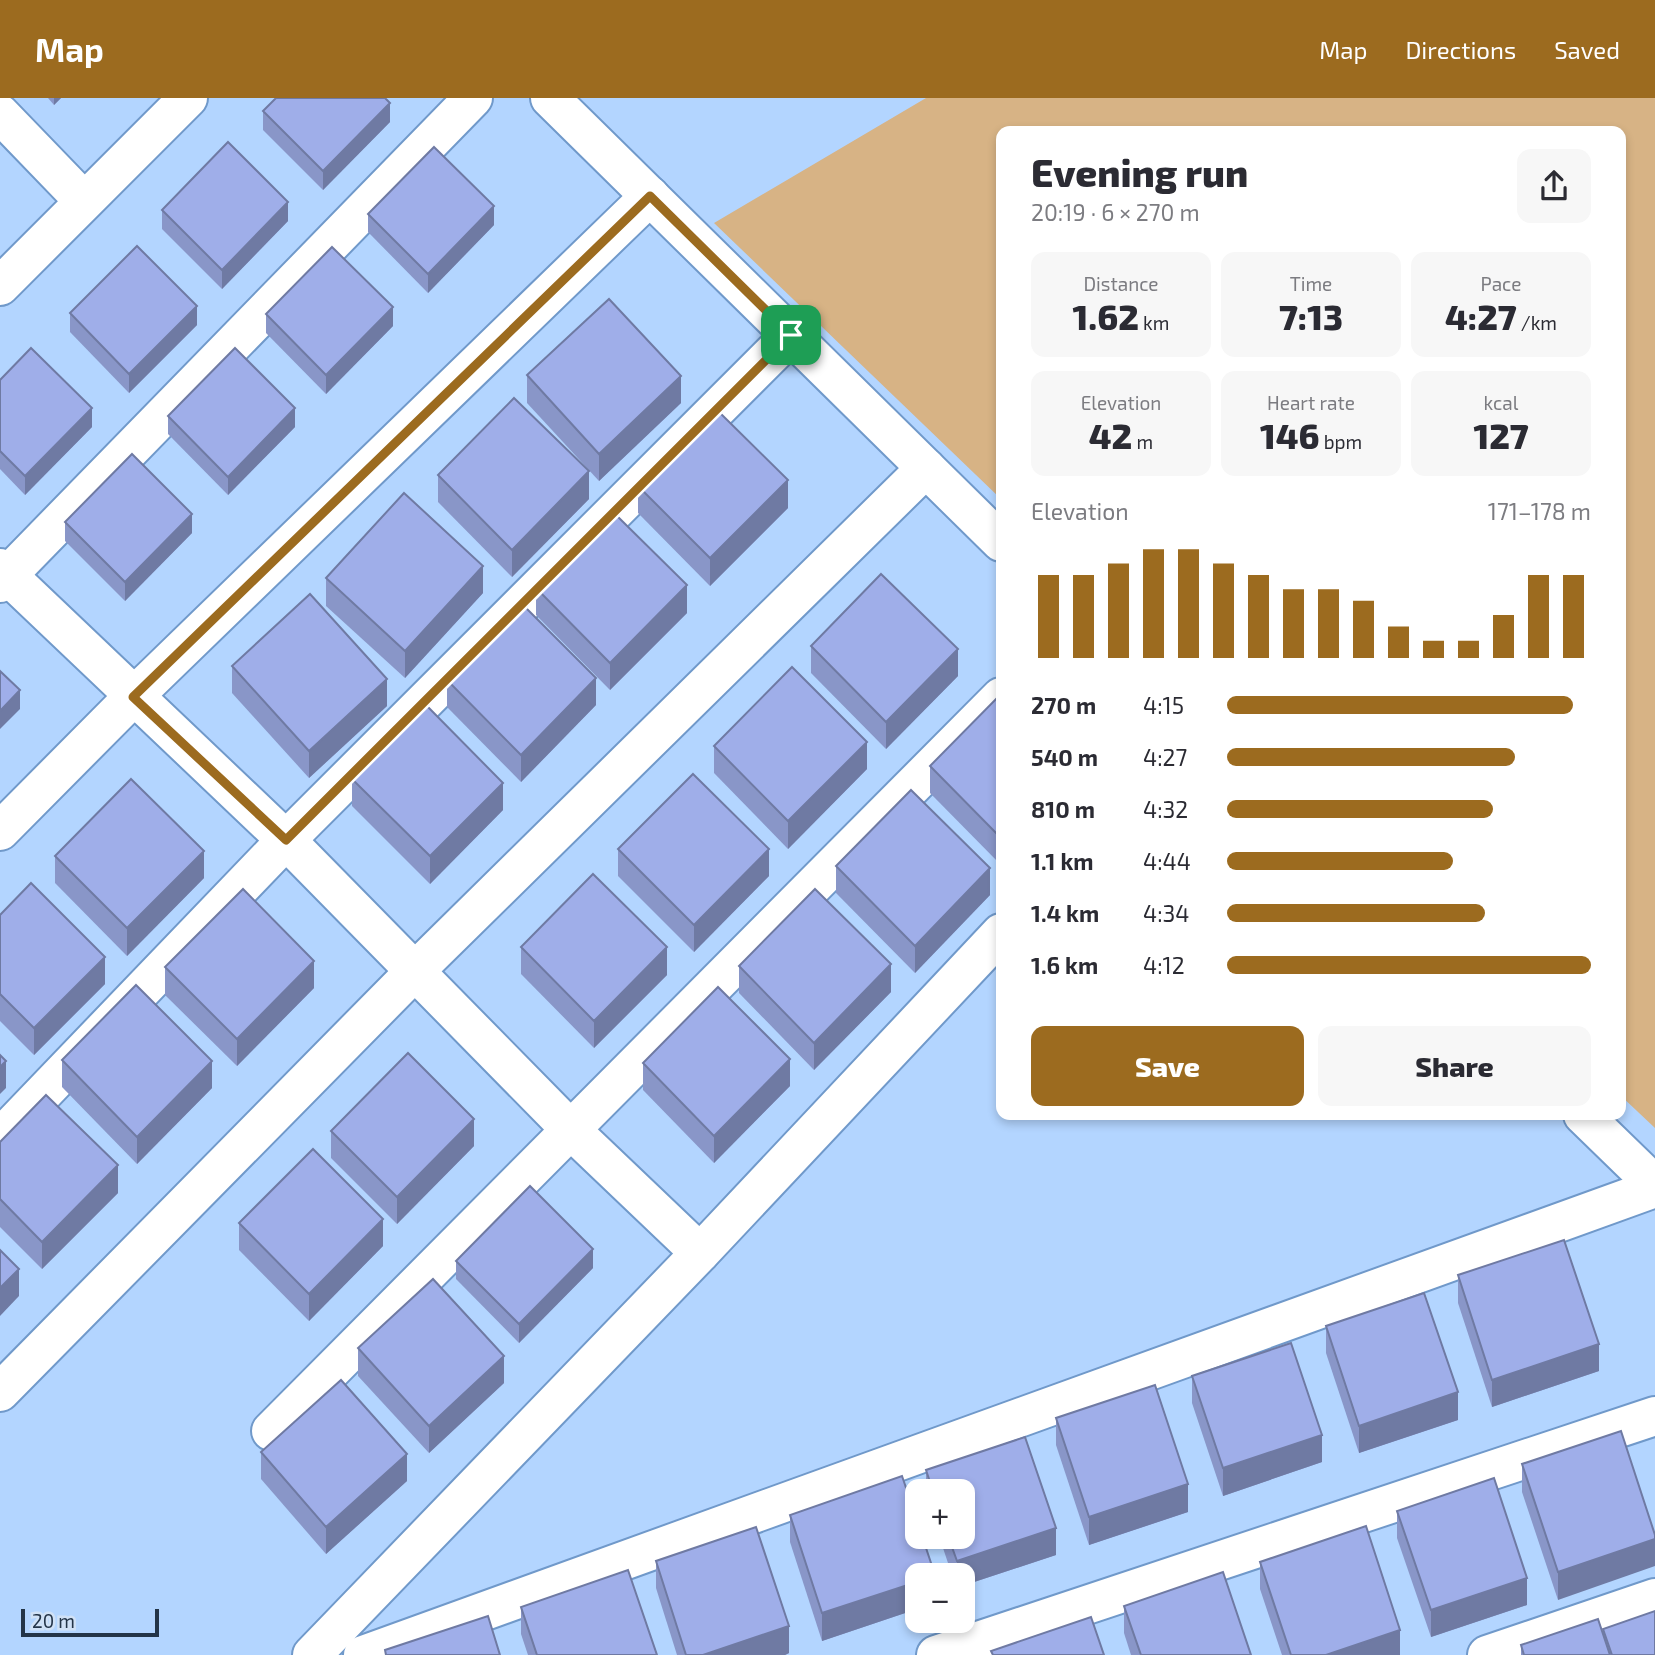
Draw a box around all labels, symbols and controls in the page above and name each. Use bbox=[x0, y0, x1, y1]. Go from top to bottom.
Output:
text: Map bbox=[35, 29, 104, 69]
text: Map bbox=[1319, 35, 1367, 64]
text: Directions bbox=[1405, 35, 1516, 64]
text: Saved bbox=[1554, 35, 1620, 64]
text: Evening run bbox=[1031, 149, 1248, 195]
button: share bbox=[1517, 149, 1591, 223]
text: 20:19 · 6 × 270 m bbox=[1031, 198, 1200, 226]
text: Distance bbox=[1083, 272, 1159, 295]
text: Time bbox=[1290, 272, 1332, 295]
text: Pace bbox=[1481, 272, 1521, 295]
text: 1.62 bbox=[1073, 295, 1139, 337]
text: 7:13 bbox=[1279, 295, 1343, 337]
text: 4:27 bbox=[1445, 295, 1517, 337]
pin bbox=[761, 305, 821, 365]
text: km bbox=[1139, 311, 1169, 334]
text: /km bbox=[1517, 311, 1557, 334]
icon: arrive bbox=[772, 316, 810, 354]
text: Elevation bbox=[1081, 391, 1161, 414]
text: Heart rate bbox=[1267, 391, 1355, 414]
text: kcal bbox=[1484, 391, 1518, 414]
text: 42 bbox=[1089, 414, 1132, 456]
text: 146 bbox=[1260, 414, 1319, 456]
text: 127 bbox=[1473, 414, 1529, 456]
text: m bbox=[1132, 430, 1153, 453]
text: bpm bbox=[1319, 430, 1362, 453]
text: Elevation bbox=[1031, 497, 1129, 525]
text: 171–178 m bbox=[1488, 497, 1591, 525]
text: 270 m bbox=[1031, 691, 1096, 719]
text: 4:15 bbox=[1143, 691, 1184, 719]
text: 540 m bbox=[1031, 743, 1098, 771]
text: 4:27 bbox=[1143, 743, 1187, 771]
text: 810 m bbox=[1031, 795, 1095, 823]
text: 4:32 bbox=[1143, 795, 1188, 823]
text: 1.1 km bbox=[1031, 847, 1094, 875]
text: 4:44 bbox=[1143, 847, 1191, 875]
text: 1.4 km bbox=[1031, 899, 1099, 927]
text: 4:34 bbox=[1143, 899, 1190, 927]
text: 1.6 km bbox=[1031, 951, 1098, 979]
text: 4:12 bbox=[1143, 951, 1185, 979]
button: Save bbox=[1031, 1026, 1304, 1106]
button: Share bbox=[1318, 1026, 1591, 1106]
map controls bbox=[905, 1479, 975, 1633]
button: + bbox=[905, 1479, 975, 1549]
button: − bbox=[905, 1563, 975, 1633]
scale bar bbox=[21, 1606, 159, 1638]
text: 20 m bbox=[32, 1609, 75, 1632]

